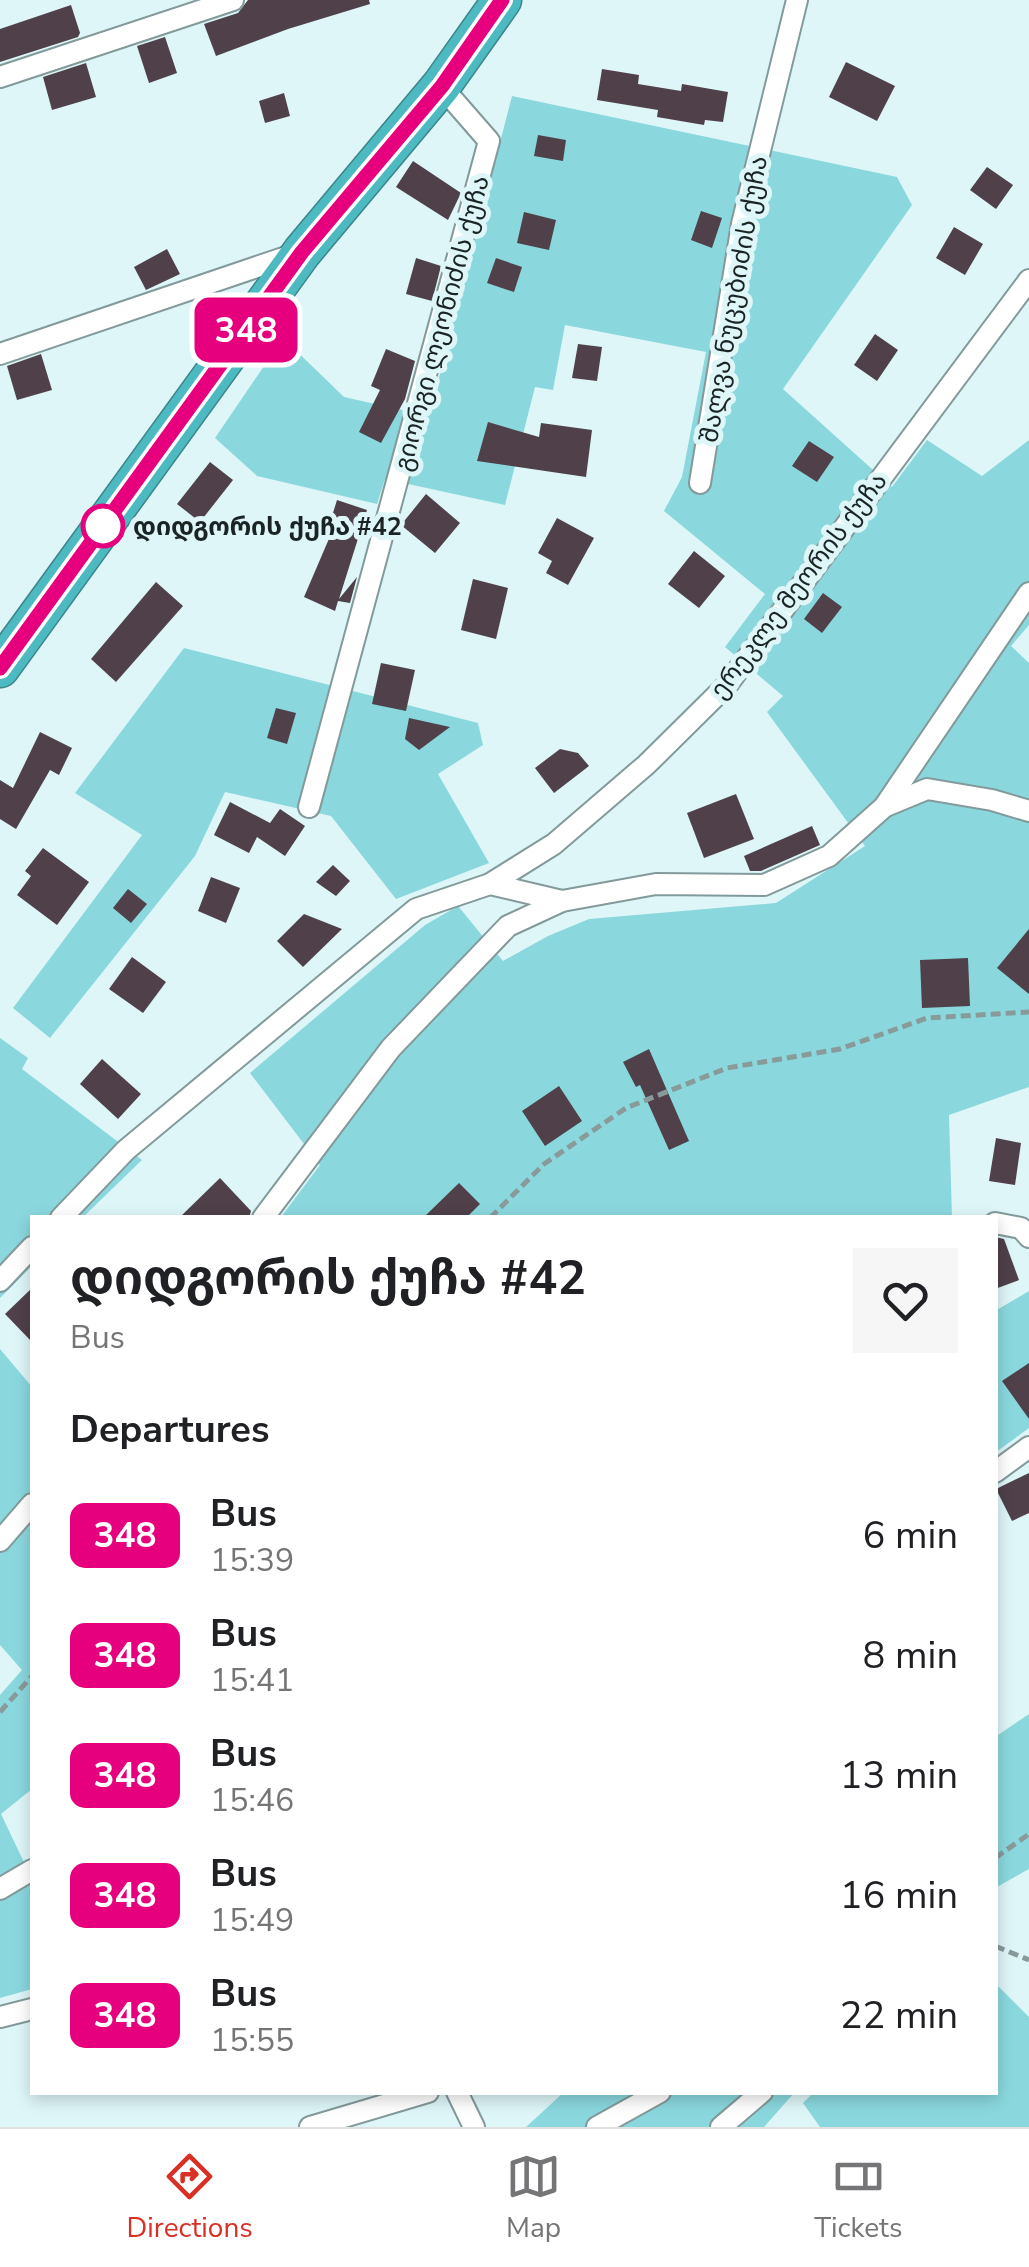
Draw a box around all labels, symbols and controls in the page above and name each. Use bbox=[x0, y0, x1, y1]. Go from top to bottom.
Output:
street label: შალვა ნუცუბიძის ქუჩა bbox=[692, 153, 776, 445]
street label: გიორგი ლეონიძის ქუჩა bbox=[386, 172, 498, 475]
line badge: 348 bbox=[188, 298, 304, 362]
text: 348 bbox=[214, 307, 278, 354]
street label: ერეკლე მეორის ქუჩა bbox=[702, 465, 895, 706]
marker: დიდგორის ქუჩა #42 bbox=[82, 505, 124, 547]
place label: დიდგორის ქუჩა #42 bbox=[133, 510, 402, 544]
text: დიდგორის ქუჩა #42 bbox=[70, 1245, 586, 1311]
button: heart bbox=[853, 1248, 958, 1353]
text: Bus bbox=[70, 1316, 125, 1359]
text: Departures bbox=[70, 1404, 269, 1455]
text: Bus bbox=[210, 1488, 277, 1539]
text: 6 min bbox=[863, 1510, 958, 1561]
text: 348 bbox=[93, 1512, 157, 1559]
text: 15:39 bbox=[210, 1539, 294, 1582]
text: Bus bbox=[210, 1608, 277, 1659]
text: 8 min bbox=[863, 1630, 958, 1681]
text: 348 bbox=[93, 1632, 157, 1679]
text: 15:41 bbox=[210, 1659, 294, 1702]
text: Bus bbox=[210, 1728, 277, 1779]
text: 13 min bbox=[840, 1750, 958, 1801]
text: 348 bbox=[93, 1752, 157, 1799]
text: 15:46 bbox=[210, 1779, 294, 1822]
text: Bus bbox=[210, 1848, 277, 1899]
text: 16 min bbox=[840, 1870, 958, 1921]
text: 348 bbox=[93, 1872, 157, 1919]
text: 15:49 bbox=[210, 1899, 294, 1942]
text: Bus bbox=[210, 1968, 277, 2019]
text: 22 min bbox=[840, 1990, 958, 2041]
text: 348 bbox=[93, 1992, 157, 2039]
text: 15:55 bbox=[210, 2019, 294, 2062]
tab: Directions bbox=[127, 2149, 253, 2247]
tab: Map bbox=[506, 2149, 561, 2247]
tab: Tickets bbox=[814, 2149, 902, 2247]

